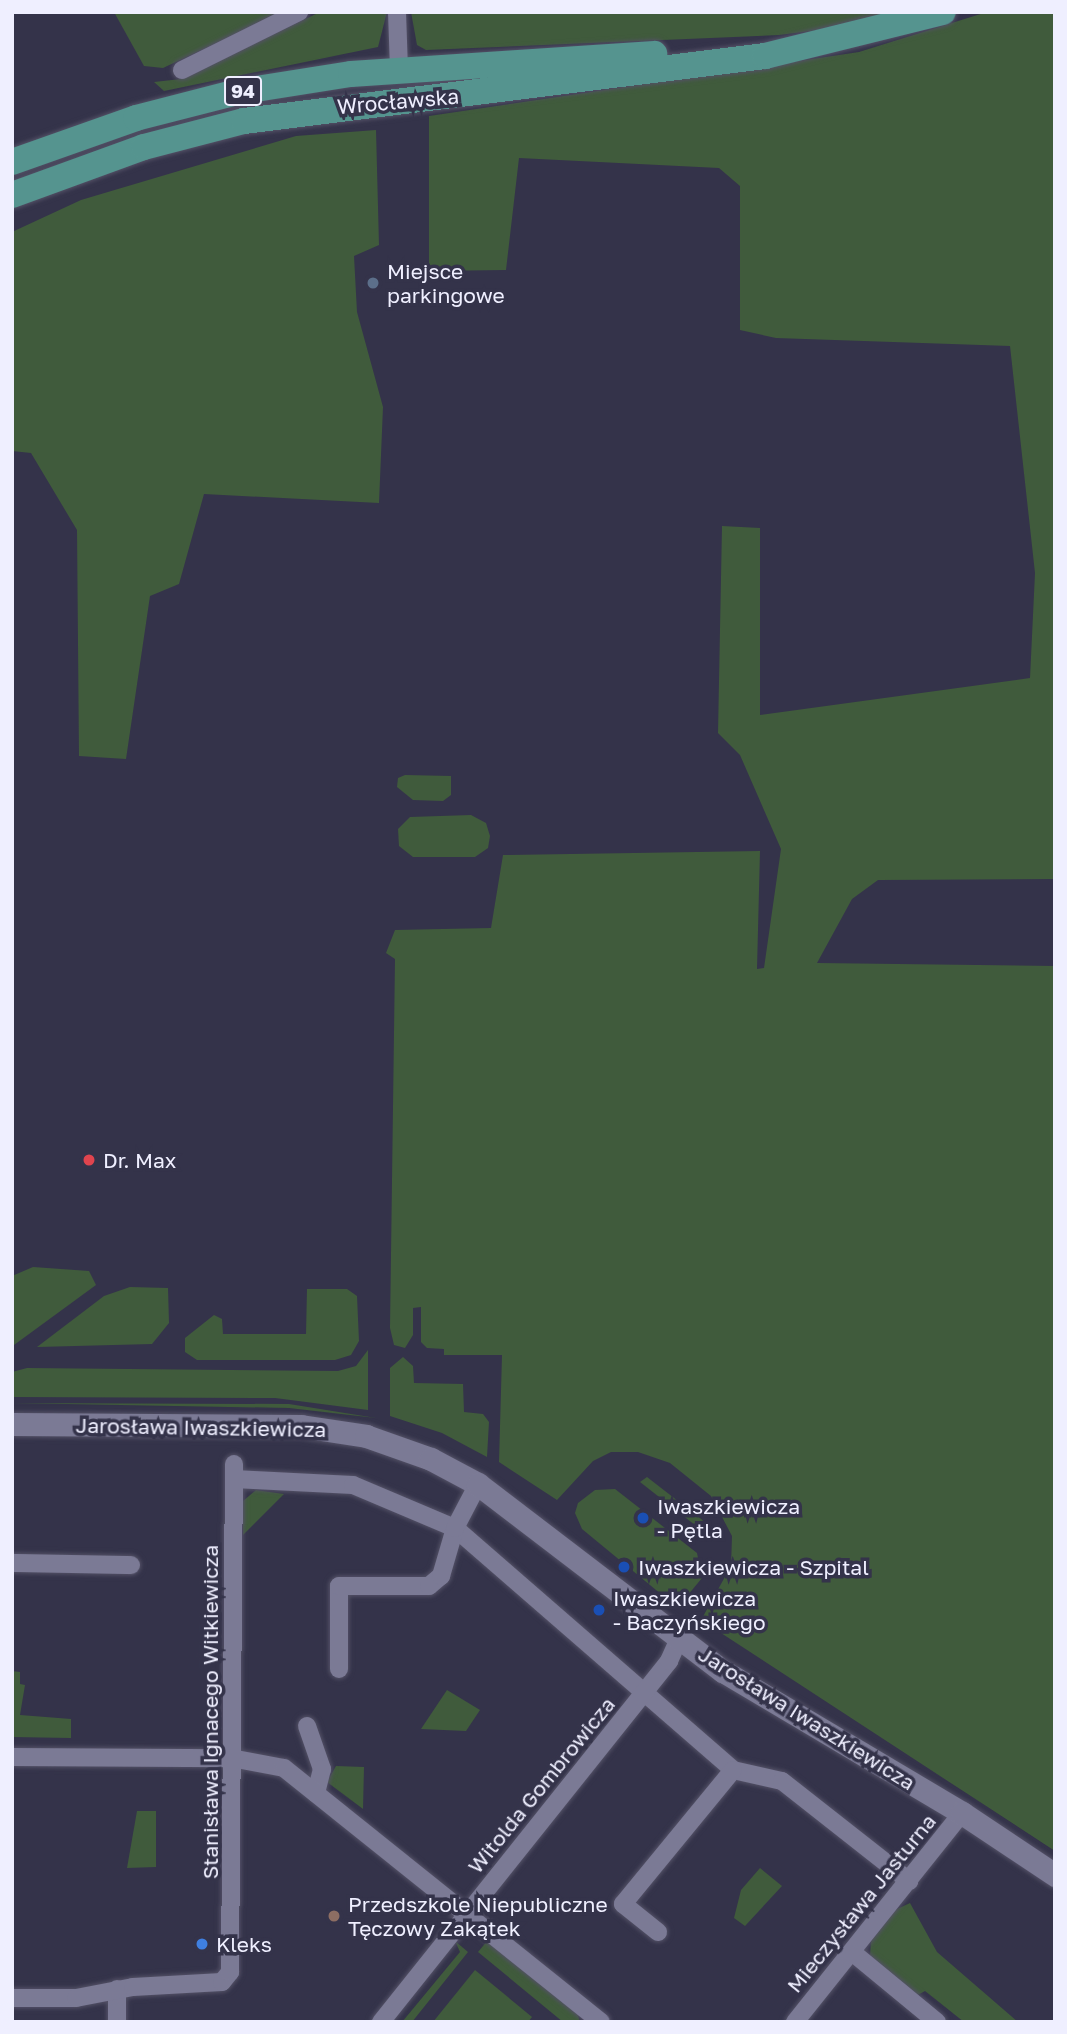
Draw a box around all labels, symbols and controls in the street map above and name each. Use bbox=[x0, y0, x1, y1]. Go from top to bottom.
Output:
road number: 94 bbox=[224, 76, 262, 106]
street label: Wrocławska bbox=[336, 83, 460, 119]
place label: Miejsce parkingowe bbox=[387, 258, 505, 308]
marker: Miejsce parkingowe bbox=[365, 275, 381, 291]
place label: Dr. Max bbox=[103, 1147, 176, 1173]
marker: Dr. Max bbox=[81, 1152, 97, 1168]
street label: Jarosława Iwaszkiewicza bbox=[75, 1412, 327, 1442]
place label: Iwaszkiewicza - Pętla bbox=[657, 1493, 800, 1543]
marker: Iwaszkiewicza - Pętla bbox=[635, 1510, 651, 1526]
street label: Stanisława Ignacego Witkiewicza bbox=[197, 1545, 223, 1879]
place label: Iwaszkiewicza - Szpital bbox=[638, 1554, 869, 1580]
marker: Iwaszkiewicza - Szpital bbox=[616, 1559, 632, 1575]
place label: Iwaszkiewicza - Baczyńskiego bbox=[613, 1585, 766, 1635]
marker: Iwaszkiewicza - Baczyńskiego bbox=[591, 1602, 607, 1618]
street label: Jarosława Iwaszkiewicza bbox=[694, 1641, 920, 1795]
street label: Witolda Gombrowicza bbox=[462, 1692, 620, 1878]
street label: Mieczysława Jasturna bbox=[781, 1809, 941, 1997]
place label: Przedszkole Niepubliczne Tęczowy Zakątek bbox=[348, 1891, 608, 1941]
marker: Przedszkole Niepubliczne Tęczowy Zakątek bbox=[326, 1908, 342, 1924]
place label: Kleks bbox=[216, 1931, 272, 1957]
marker: Kleks bbox=[194, 1936, 210, 1952]

